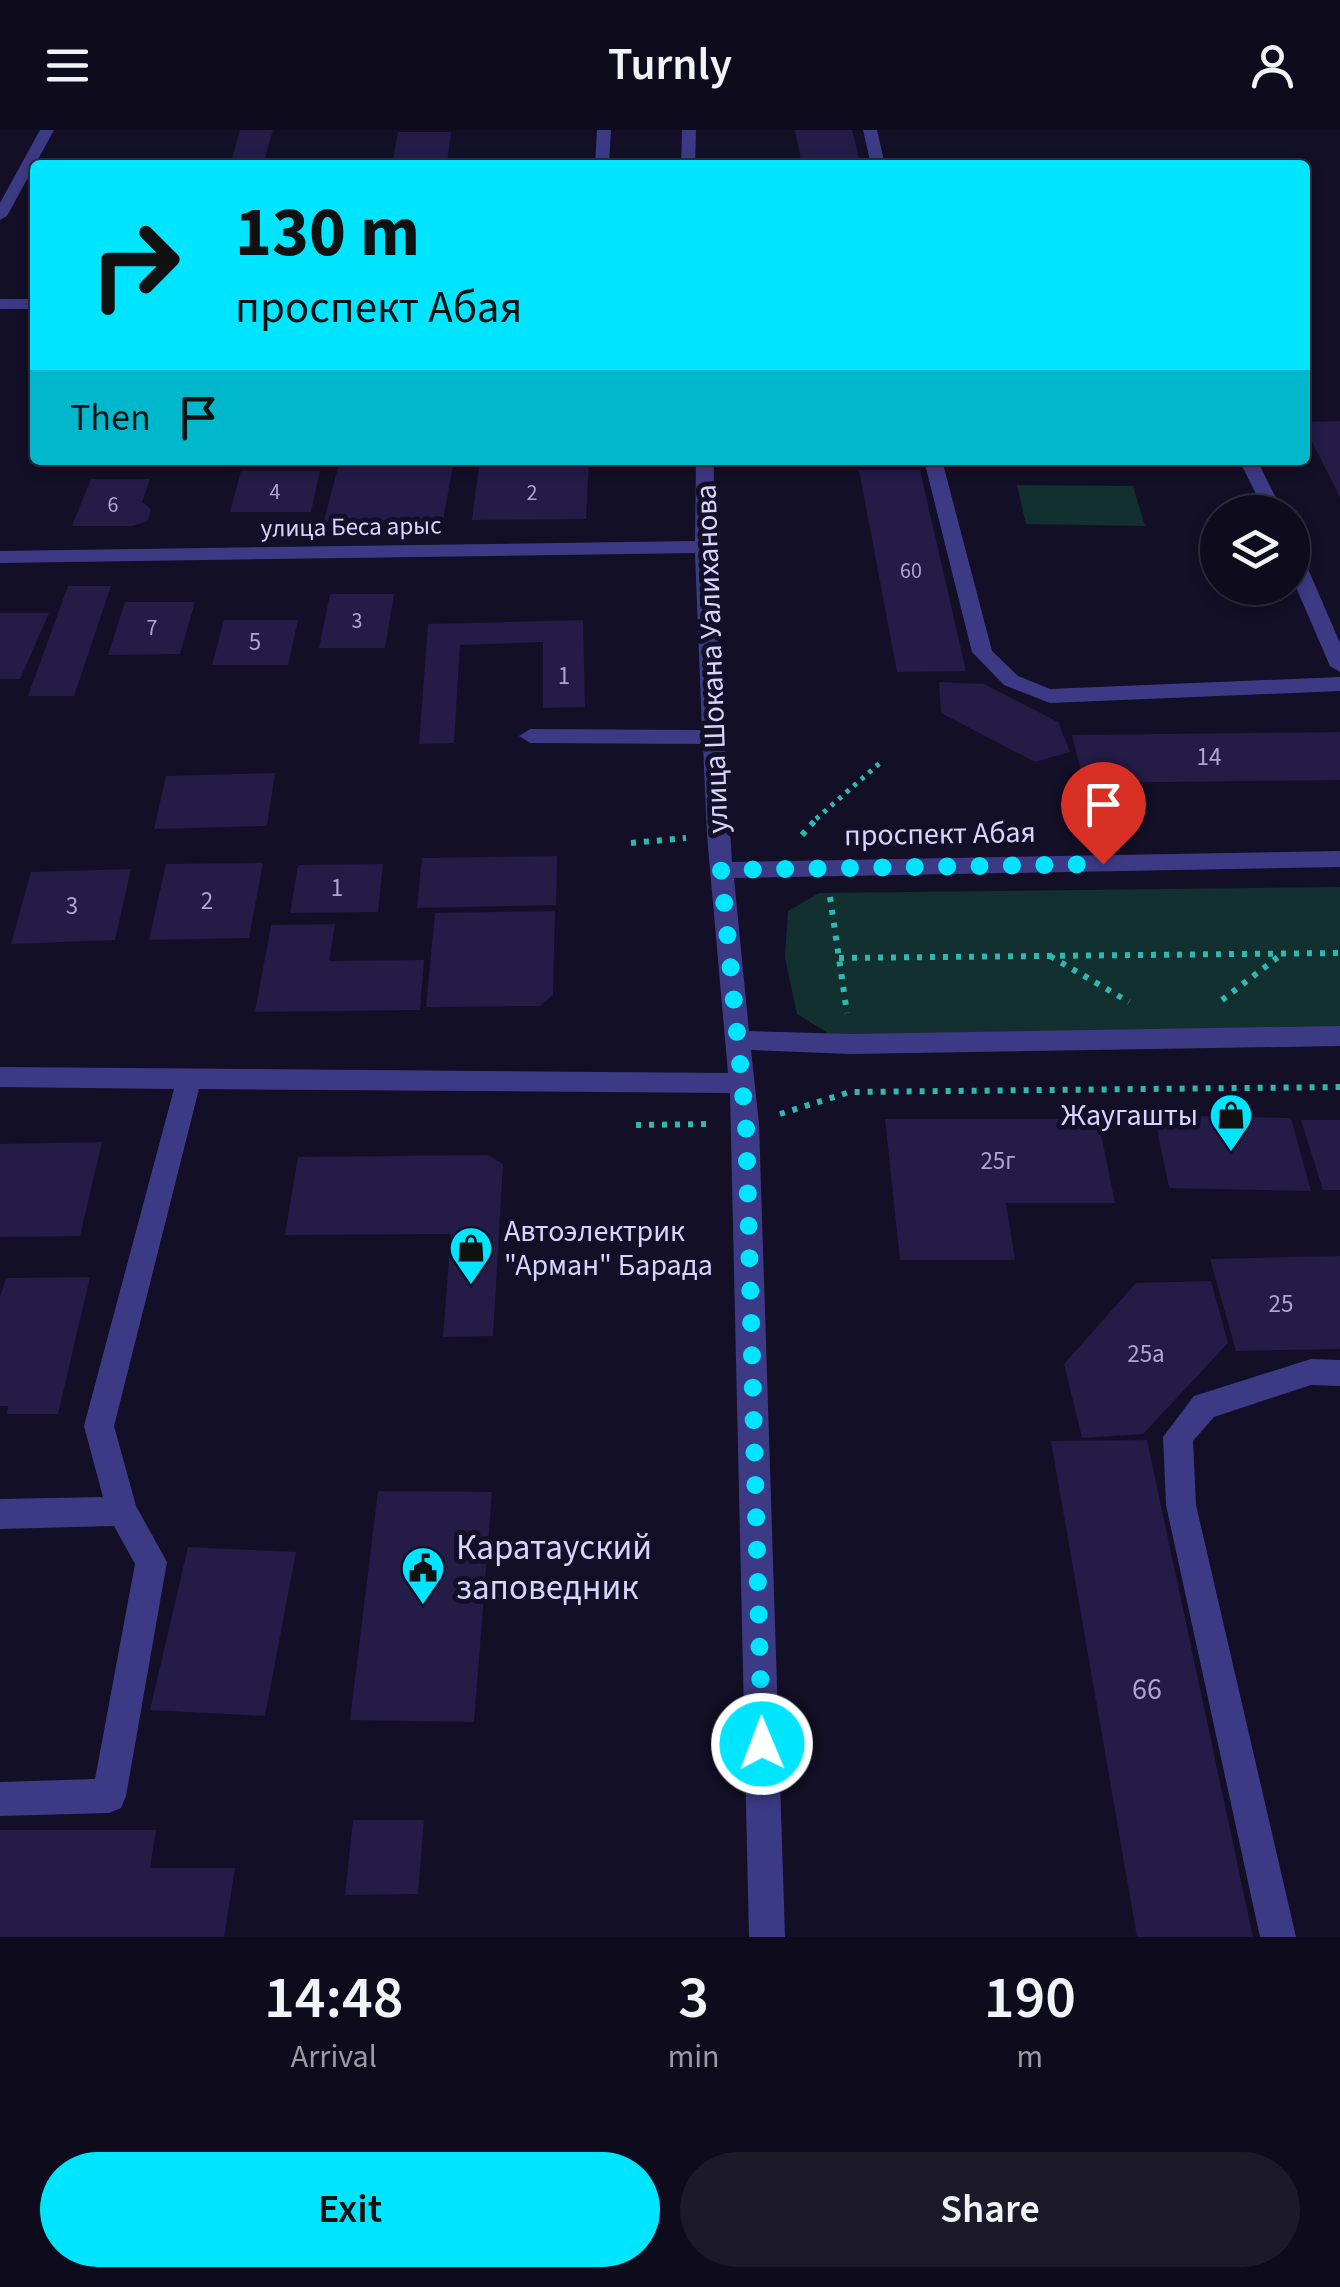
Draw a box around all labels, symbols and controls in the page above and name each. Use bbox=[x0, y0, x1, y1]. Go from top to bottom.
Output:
text: Turnly bbox=[608, 33, 732, 97]
icon: menu bbox=[40, 38, 95, 93]
icon: person bbox=[1245, 38, 1300, 93]
text: 130 m bbox=[235, 183, 420, 283]
icon: right bbox=[70, 200, 200, 330]
text: проспект Абая bbox=[235, 276, 523, 340]
icon: arrive bbox=[171, 390, 226, 445]
text: Then bbox=[70, 391, 151, 445]
house number: 4 bbox=[270, 476, 281, 508]
house number: 2 bbox=[527, 477, 537, 509]
street label: улица Шокана Уалиханова bbox=[684, 484, 740, 834]
house number: 6 bbox=[108, 489, 119, 521]
map controls bbox=[1200, 495, 1310, 605]
button: layers bbox=[1200, 495, 1310, 605]
street label: улица Беса арыс bbox=[260, 507, 442, 547]
house number: 60 bbox=[900, 555, 922, 587]
house number: 3 bbox=[352, 605, 362, 637]
house number: 7 bbox=[147, 612, 158, 644]
house number: 5 bbox=[249, 624, 261, 660]
house number: 1 bbox=[558, 658, 570, 694]
house number: 14 bbox=[1197, 739, 1221, 775]
pin bbox=[1061, 762, 1146, 865]
icon: arrive bbox=[1076, 777, 1131, 832]
street label: проспект Абая bbox=[844, 811, 1036, 857]
house number: 1 bbox=[331, 870, 343, 906]
house number: 2 bbox=[201, 883, 213, 919]
house number: 3 bbox=[66, 888, 78, 924]
shop icon: Жаугашты bbox=[1208, 1092, 1254, 1153]
place label: Жаугашты bbox=[1061, 1094, 1198, 1137]
house number: 25г bbox=[980, 1143, 1016, 1179]
place label: Автоэлектрик "Арман" Барада bbox=[504, 1210, 713, 1287]
shop icon: Автоэлектрик "Арман" Барада bbox=[448, 1225, 494, 1286]
house number: 25 bbox=[1269, 1286, 1293, 1322]
house number: 25а bbox=[1127, 1336, 1165, 1372]
place label: Каратауский заповедник bbox=[456, 1523, 652, 1613]
public building icon: Каратауский заповедник bbox=[400, 1545, 446, 1606]
house number: 66 bbox=[1132, 1668, 1162, 1711]
position arrow bbox=[710, 1692, 814, 1796]
text: 14:48 bbox=[264, 1956, 404, 2041]
text: 3 bbox=[678, 1956, 709, 2041]
text: 190 bbox=[984, 1956, 1076, 2041]
text: Arrival bbox=[291, 2034, 377, 2080]
text: min bbox=[668, 2034, 720, 2080]
text: m bbox=[1017, 2034, 1043, 2080]
button: Exit bbox=[40, 2152, 660, 2267]
button: Share bbox=[680, 2152, 1300, 2267]

